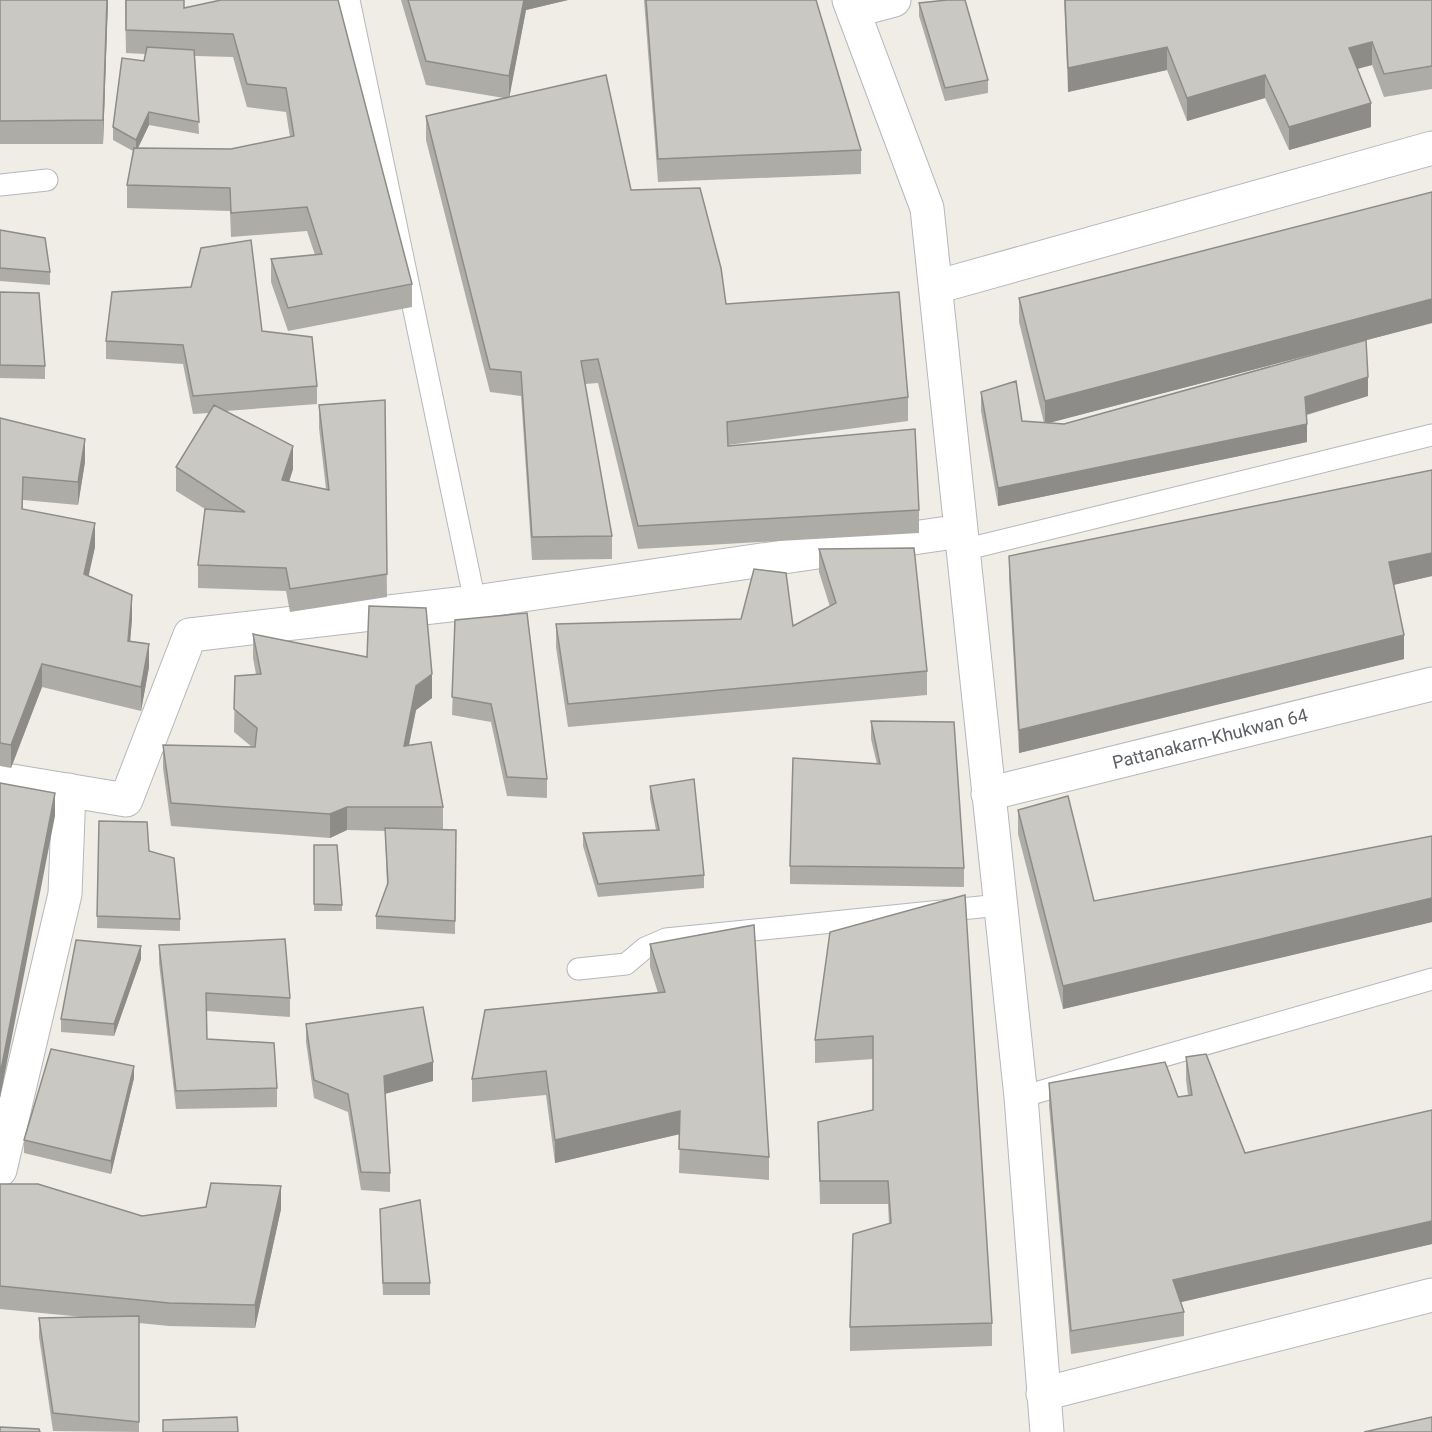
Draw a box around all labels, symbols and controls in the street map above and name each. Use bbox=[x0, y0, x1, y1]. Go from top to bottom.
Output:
street label: Pattanakarn-Khukwan 64 bbox=[1110, 704, 1310, 773]

